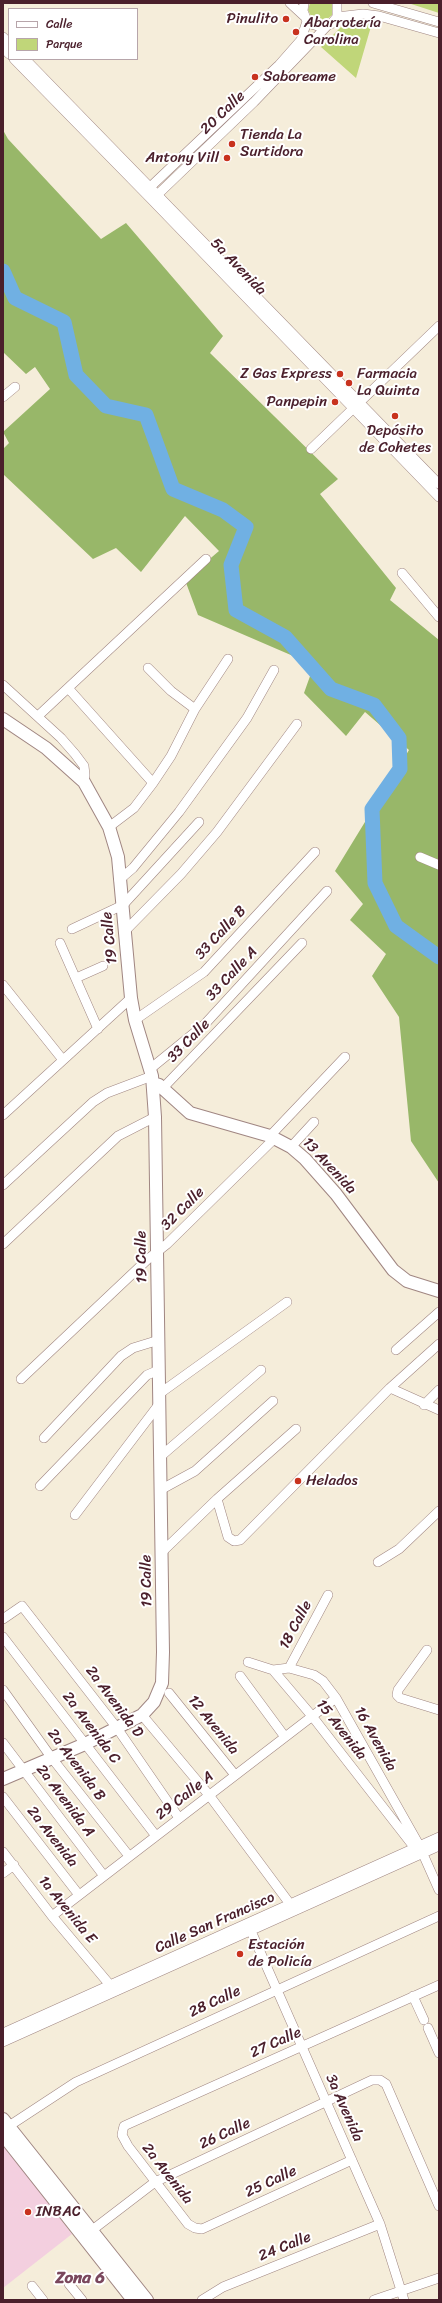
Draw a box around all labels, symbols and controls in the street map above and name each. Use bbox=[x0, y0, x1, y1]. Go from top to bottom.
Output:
legend bbox=[8, 8, 138, 60]
place label: Pinulito bbox=[227, 10, 278, 28]
text: Calle bbox=[46, 13, 73, 35]
marker: Pinulito bbox=[281, 14, 291, 24]
place label: Abarrotería Carolina bbox=[304, 14, 381, 49]
marker: Abarrotería Carolina bbox=[291, 27, 301, 37]
text: Parque bbox=[46, 33, 82, 55]
place label: Saboreame bbox=[263, 68, 336, 86]
marker: Saboreame bbox=[250, 72, 260, 82]
street label: 20 Calle bbox=[197, 87, 249, 139]
place label: Tienda La Surtidora bbox=[240, 126, 303, 161]
marker: Tienda La Surtidora bbox=[227, 139, 237, 149]
place label: Antony Vill bbox=[145, 149, 219, 167]
marker: Antony Vill bbox=[222, 153, 232, 163]
street label: 5a Avenida bbox=[206, 235, 270, 299]
place label: Z Gas Express bbox=[240, 365, 332, 383]
place label: Farmacia La Quinta bbox=[357, 365, 419, 400]
marker: Z Gas Express bbox=[335, 369, 345, 379]
marker: Farmacia La Quinta bbox=[344, 378, 354, 388]
place label: Panpepin bbox=[267, 393, 327, 411]
marker: Panpepin bbox=[330, 397, 340, 407]
marker: Depósito de Cohetes bbox=[390, 411, 400, 421]
place label: Depósito de Cohetes bbox=[359, 422, 431, 457]
street label: 33 Calle B bbox=[192, 902, 250, 964]
street label: 19 Calle bbox=[98, 911, 122, 965]
street label: 33 Calle A bbox=[202, 943, 262, 1005]
street label: 33 Calle bbox=[164, 1015, 214, 1067]
street label: 13 Avenida bbox=[298, 1134, 360, 1198]
street label: 32 Calle bbox=[158, 1184, 208, 1234]
street label: 19 Calle bbox=[133, 1230, 151, 1284]
place label: Helados bbox=[306, 1472, 358, 1490]
marker: Helados bbox=[293, 1476, 303, 1486]
street label: 19 Calle bbox=[138, 1554, 156, 1608]
street label: 18 Calle bbox=[276, 1598, 316, 1652]
street label: 2a Avenida D bbox=[81, 1663, 147, 1741]
street label: 2a Avenida C bbox=[58, 1688, 124, 1768]
street label: 12 Avenida bbox=[184, 1692, 242, 1758]
street label: 15 Avenida bbox=[312, 1696, 370, 1764]
street label: 16 Avenida bbox=[350, 1704, 400, 1774]
street label: 2a Avenida B bbox=[43, 1725, 109, 1805]
street label: 2a Avenida A bbox=[32, 1761, 98, 1841]
street label: 29 Calle A bbox=[152, 1768, 218, 1824]
street label: 2a Avenida bbox=[23, 1803, 81, 1871]
street label: 1a Avenida E bbox=[34, 1872, 100, 1948]
street label: Calle San Francisco bbox=[152, 1888, 278, 1958]
place label: Estación de Policía bbox=[248, 1936, 312, 1971]
marker: Estación de Policía bbox=[235, 1949, 245, 1959]
street label: 28 Calle bbox=[186, 1982, 244, 2022]
street label: 27 Calle bbox=[248, 2024, 304, 2062]
street label: 3a Avenida bbox=[321, 2072, 367, 2144]
street label: 26 Calle bbox=[197, 2114, 253, 2154]
street label: 2a Avenida bbox=[138, 2140, 196, 2208]
street label: 25 Calle bbox=[242, 2162, 300, 2202]
place label: INBAC bbox=[36, 2203, 81, 2221]
marker: INBAC bbox=[23, 2207, 33, 2217]
street label: 24 Calle bbox=[256, 2228, 314, 2266]
district label: Zona 6 bbox=[55, 2269, 105, 2289]

